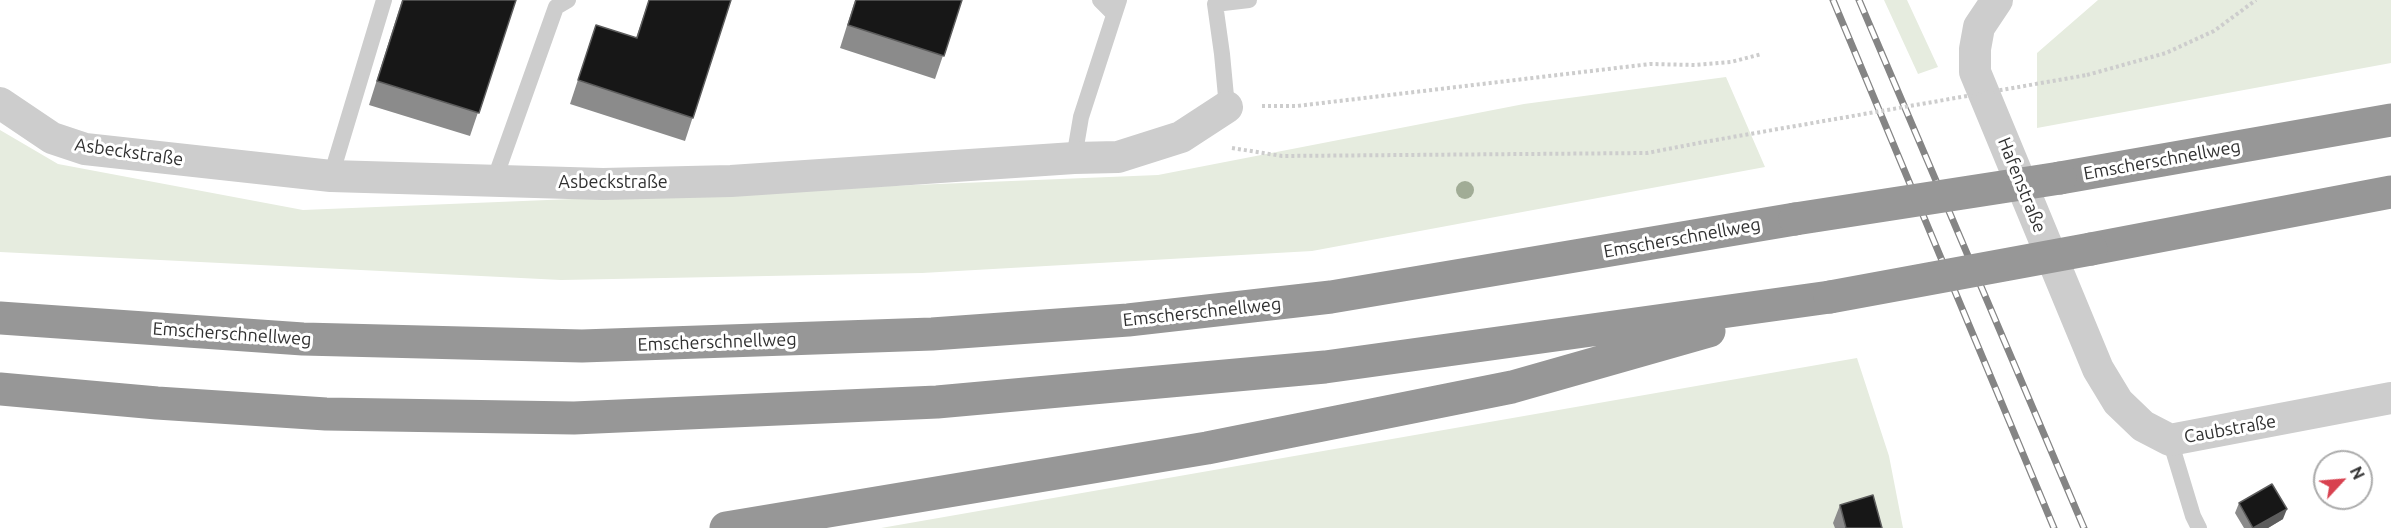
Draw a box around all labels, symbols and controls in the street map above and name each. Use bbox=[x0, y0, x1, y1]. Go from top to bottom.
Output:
street label: Asbeckstraße bbox=[73, 134, 185, 170]
street label: Hafenstraße bbox=[1993, 134, 2051, 236]
street label: Emscherschnellweg bbox=[2082, 136, 2242, 184]
street label: Asbeckstraße bbox=[558, 171, 668, 193]
street label: Emscherschnellweg bbox=[1602, 214, 1762, 262]
street label: Emscherschnellweg bbox=[1122, 293, 1282, 331]
street label: Emscherschnellweg bbox=[152, 318, 312, 350]
street label: Emscherschnellweg bbox=[637, 328, 797, 356]
street label: Caubstraße bbox=[2182, 410, 2278, 448]
north arrow bbox=[2313, 450, 2373, 510]
text: N bbox=[2347, 464, 2368, 482]

